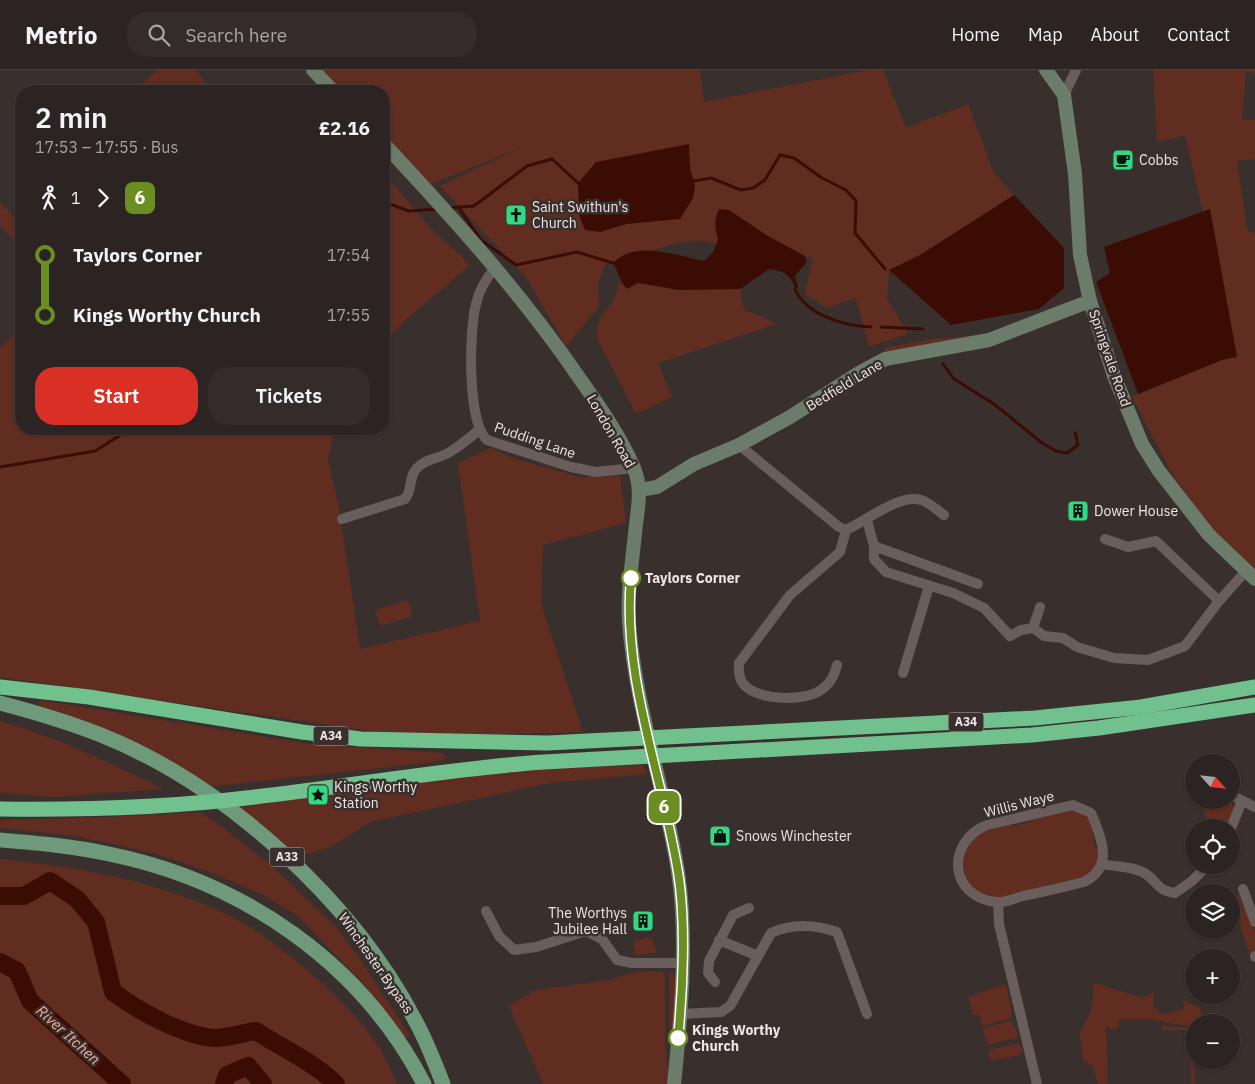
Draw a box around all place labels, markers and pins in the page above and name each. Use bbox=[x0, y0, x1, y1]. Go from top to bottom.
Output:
cafe icon: Cobbs bbox=[1111, 148, 1135, 172]
place label: Cobbs bbox=[1139, 151, 1179, 169]
place label: Saint Swithun's Church bbox=[532, 198, 629, 232]
church icon: Saint Swithun's Church bbox=[504, 203, 528, 227]
building icon: Dower House bbox=[1066, 499, 1090, 523]
place label: Dower House bbox=[1094, 502, 1178, 520]
marker: Taylors Corner bbox=[621, 568, 641, 588]
place label: Taylors Corner bbox=[645, 569, 741, 587]
place label: Kings Worthy Station bbox=[334, 778, 417, 812]
place icon: Kings Worthy Station bbox=[306, 783, 330, 807]
shop icon: Snows Winchester bbox=[708, 824, 732, 848]
place label: Snows Winchester bbox=[736, 827, 852, 845]
place label: The Worthys Jubilee Hall bbox=[548, 904, 627, 938]
building icon: The Worthys Jubilee Hall bbox=[631, 909, 655, 933]
place label: Kings Worthy Church bbox=[692, 1021, 781, 1055]
marker: Kings Worthy Church bbox=[668, 1028, 688, 1048]

